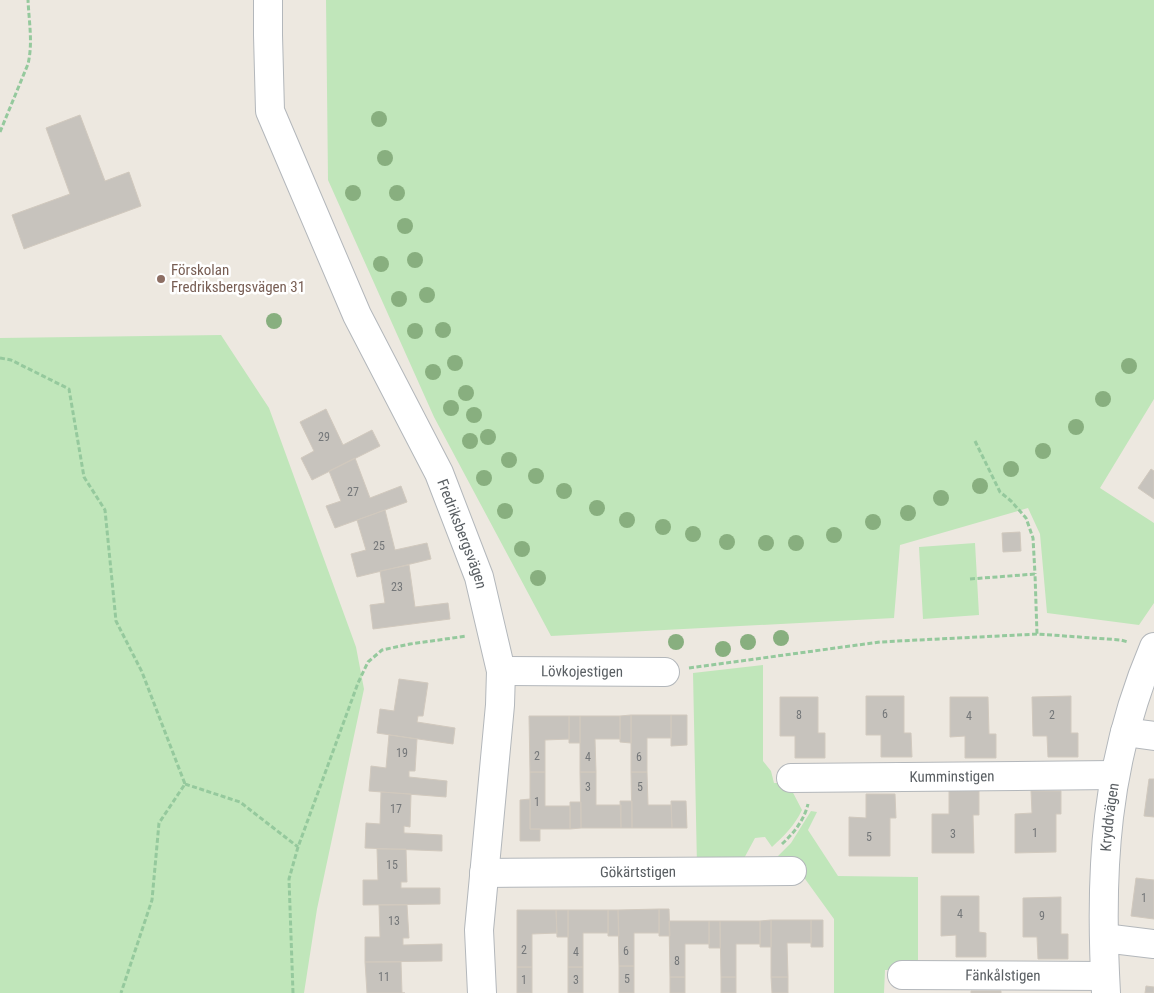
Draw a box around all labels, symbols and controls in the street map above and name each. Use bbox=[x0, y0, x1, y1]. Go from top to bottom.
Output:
place label: Förskolan Fredriksbergsvägen 31 bbox=[171, 261, 305, 296]
marker: Förskolan Fredriksbergsvägen 31 bbox=[155, 273, 167, 285]
house number: 29 bbox=[318, 430, 330, 444]
street label: Fredriksbergsvägen bbox=[433, 477, 490, 590]
house number: 27 bbox=[347, 485, 359, 499]
house number: 25 bbox=[373, 539, 385, 553]
house number: 23 bbox=[391, 580, 403, 594]
street label: Lövkojestigen bbox=[541, 662, 623, 681]
house number: 6 bbox=[882, 707, 888, 721]
house number: 8 bbox=[796, 708, 802, 722]
house number: 2 bbox=[1049, 708, 1055, 722]
house number: 4 bbox=[966, 709, 972, 723]
house number: 19 bbox=[396, 746, 408, 760]
house number: 2 bbox=[534, 749, 540, 763]
house number: 4 bbox=[585, 750, 591, 764]
house number: 6 bbox=[636, 750, 642, 764]
street label: Kumminstigen bbox=[909, 767, 995, 786]
house number: 3 bbox=[585, 780, 591, 794]
house number: 5 bbox=[637, 780, 643, 794]
street label: Kryddvägen bbox=[1097, 782, 1123, 852]
house number: 1 bbox=[534, 795, 540, 809]
house number: 17 bbox=[390, 802, 402, 816]
house number: 1 bbox=[1032, 826, 1038, 840]
house number: 3 bbox=[950, 827, 956, 841]
house number: 5 bbox=[866, 830, 872, 844]
house number: 15 bbox=[386, 858, 398, 872]
street label: Gökärtstigen bbox=[600, 863, 676, 881]
house number: 1 bbox=[1141, 891, 1147, 905]
house number: 4 bbox=[957, 907, 963, 921]
house number: 9 bbox=[1039, 909, 1045, 923]
house number: 13 bbox=[388, 914, 400, 928]
house number: 2 bbox=[521, 943, 527, 957]
house number: 6 bbox=[623, 944, 629, 958]
house number: 4 bbox=[573, 945, 579, 959]
house number: 8 bbox=[674, 954, 680, 968]
street label: Fänkålstigen bbox=[965, 966, 1041, 985]
house number: 11 bbox=[378, 970, 390, 984]
house number: 5 bbox=[624, 972, 630, 986]
house number: 1 bbox=[521, 973, 527, 987]
house number: 3 bbox=[573, 973, 579, 987]

